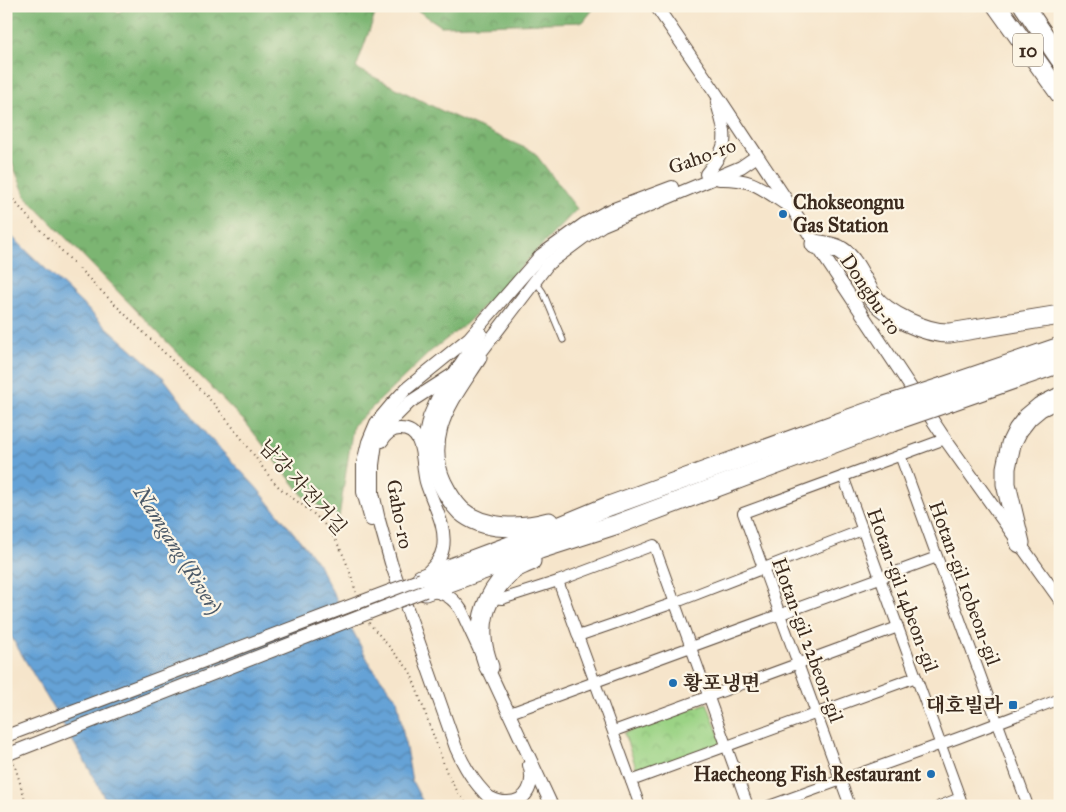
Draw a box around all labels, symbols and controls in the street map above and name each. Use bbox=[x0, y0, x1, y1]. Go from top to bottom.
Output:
road number: 10 bbox=[1013, 34, 1043, 66]
street label: Gaho-ro bbox=[665, 133, 739, 179]
place label: Chokseongnu Gas Station bbox=[793, 190, 905, 237]
marker: Chokseongnu Gas Station bbox=[777, 208, 789, 220]
street label: Dongbu-ro bbox=[834, 249, 907, 340]
street label: 남강 자전거길 bbox=[254, 434, 352, 540]
street label: Gaho-ro bbox=[382, 477, 418, 551]
water label: Namgang (River) bbox=[128, 480, 228, 619]
street label: Hotan-gil 10beon-gil bbox=[923, 497, 1006, 669]
street label: Hotan-gil 14beon-gil bbox=[861, 505, 944, 676]
street label: Hotan-gil 22beon-gil bbox=[766, 554, 849, 727]
place label: 황포냉면 bbox=[683, 671, 760, 695]
marker: 황포냉면 bbox=[667, 677, 679, 689]
place label: 대호빌라 bbox=[926, 693, 1004, 717]
marker: 대호빌라 bbox=[1007, 699, 1019, 711]
place label: Haecheong Fish Restaurant bbox=[694, 762, 922, 787]
marker: Haecheong Fish Restaurant bbox=[925, 768, 937, 780]

